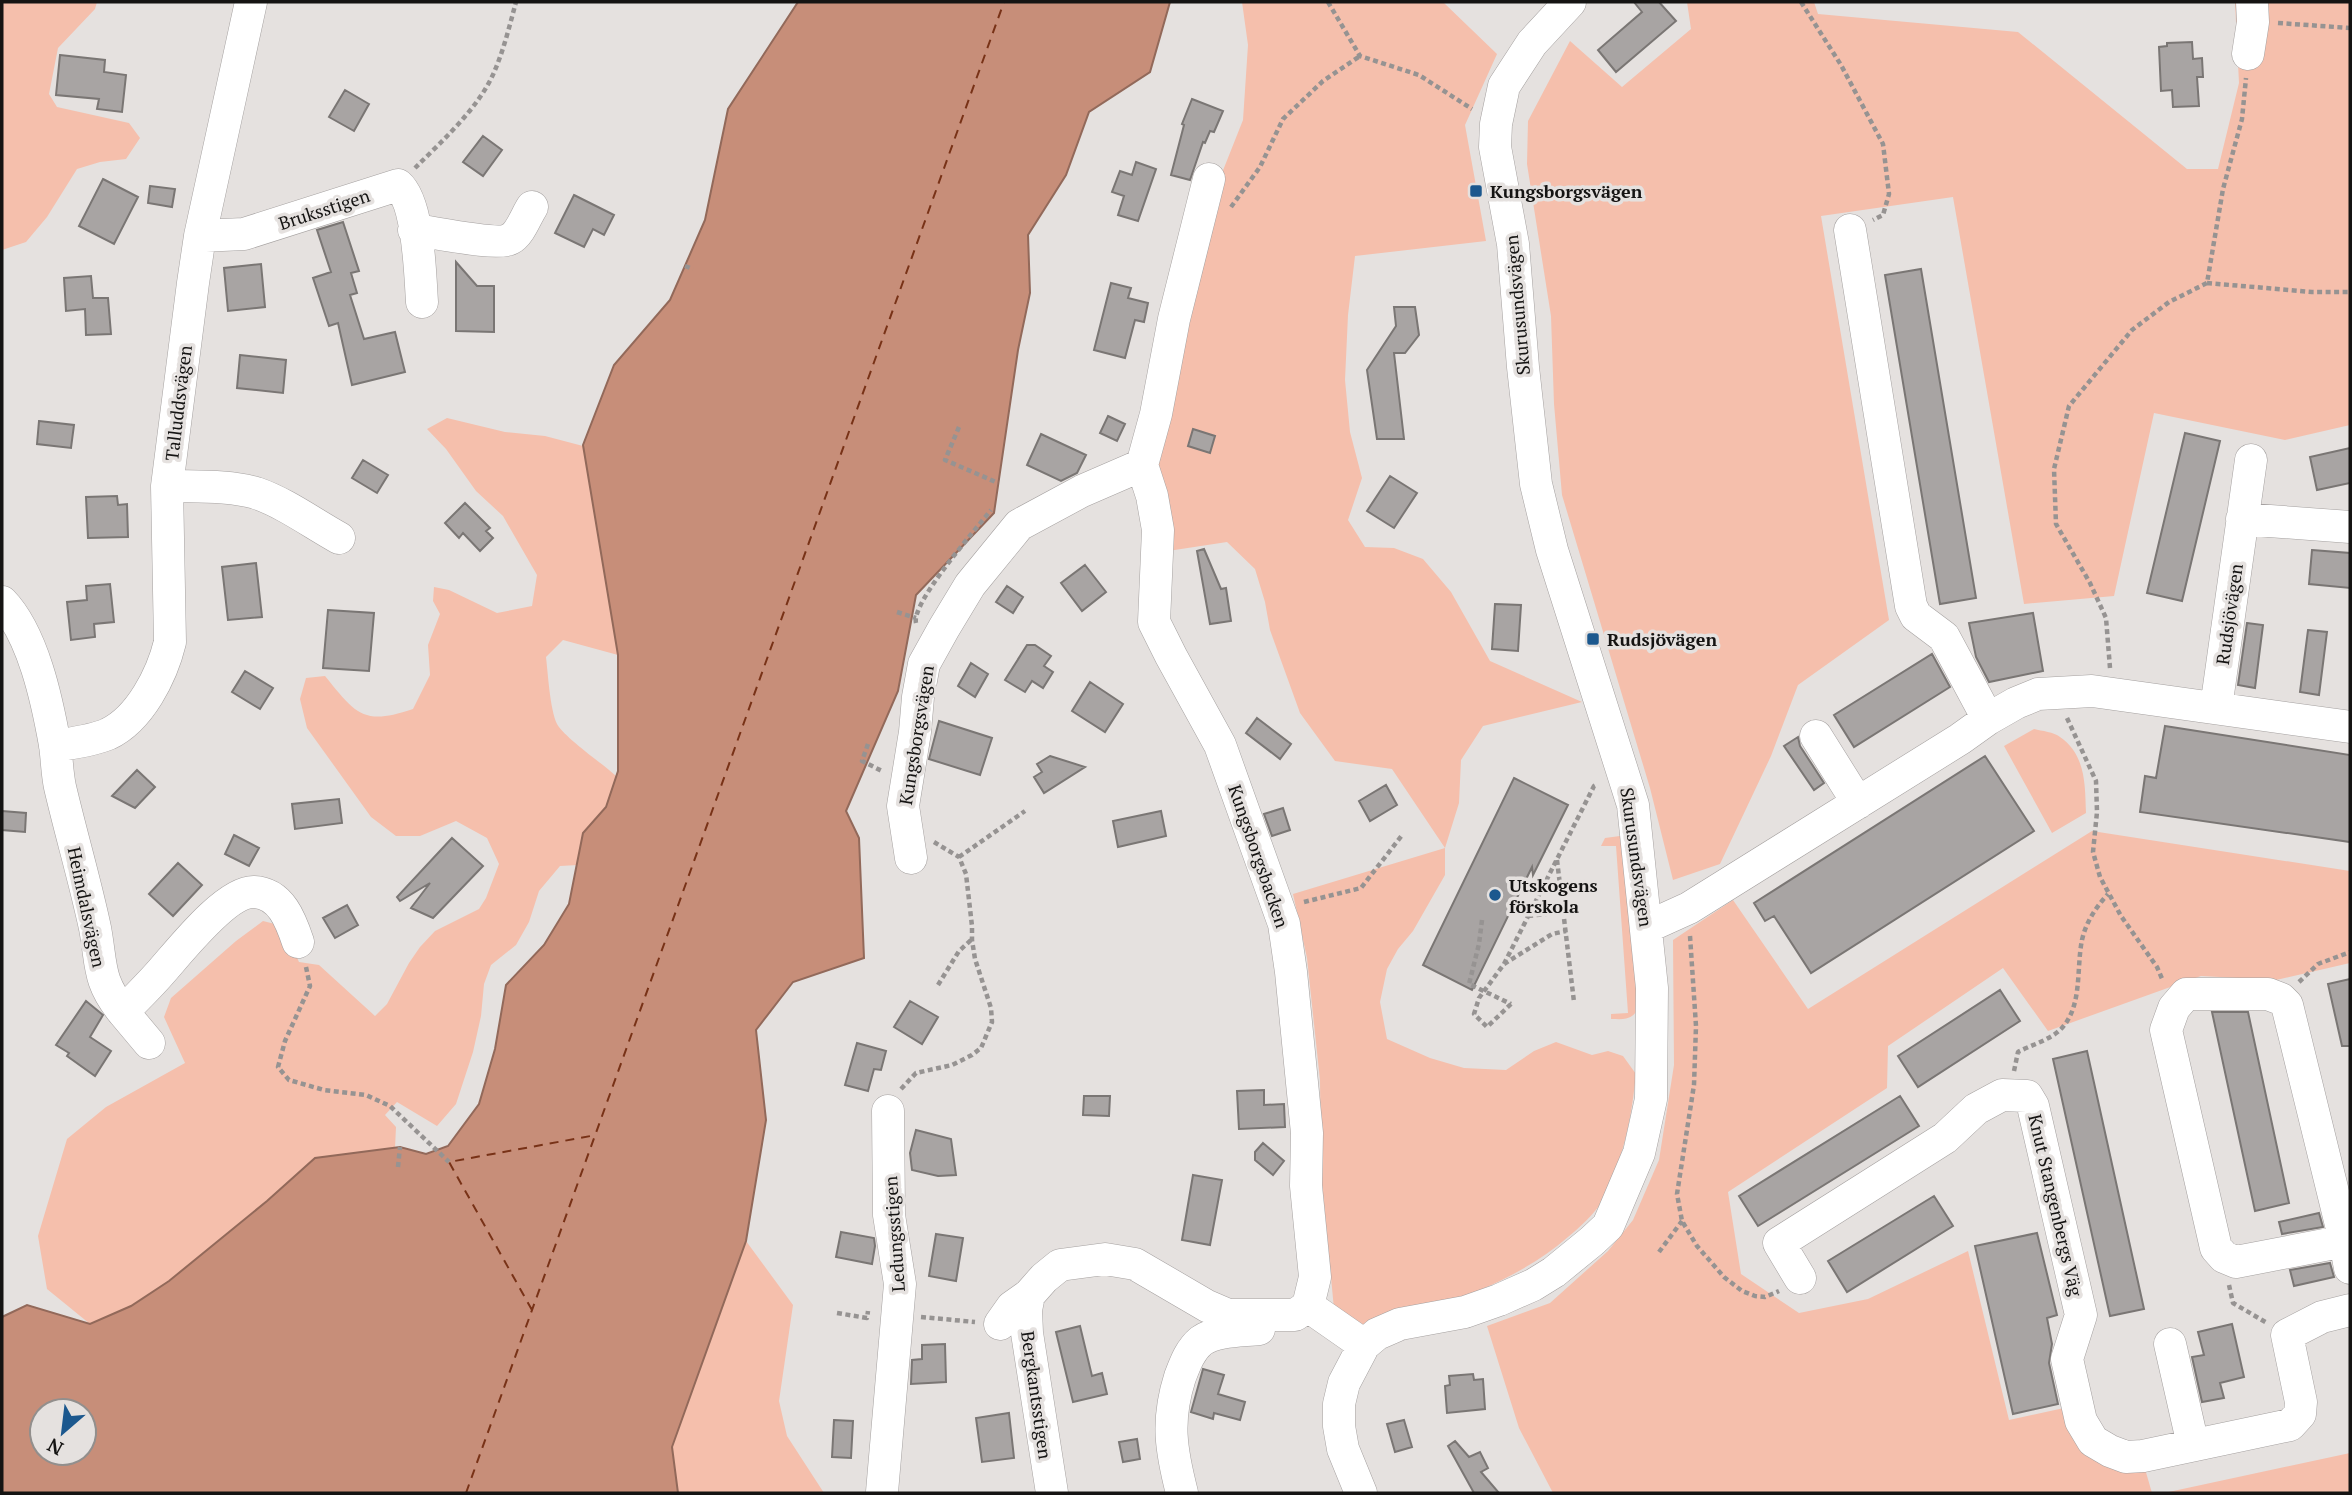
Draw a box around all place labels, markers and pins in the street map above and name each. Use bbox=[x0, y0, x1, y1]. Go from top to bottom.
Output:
place label: Kungsborgsvägen bbox=[1490, 179, 1643, 203]
marker: Kungsborgsvägen bbox=[1468, 183, 1484, 199]
place label: Rudsjövägen bbox=[1607, 627, 1717, 651]
marker: Rudsjövägen bbox=[1585, 631, 1601, 647]
place label: Utskogens förskola bbox=[1509, 873, 1598, 918]
marker: Utskogens förskola bbox=[1487, 887, 1503, 903]

